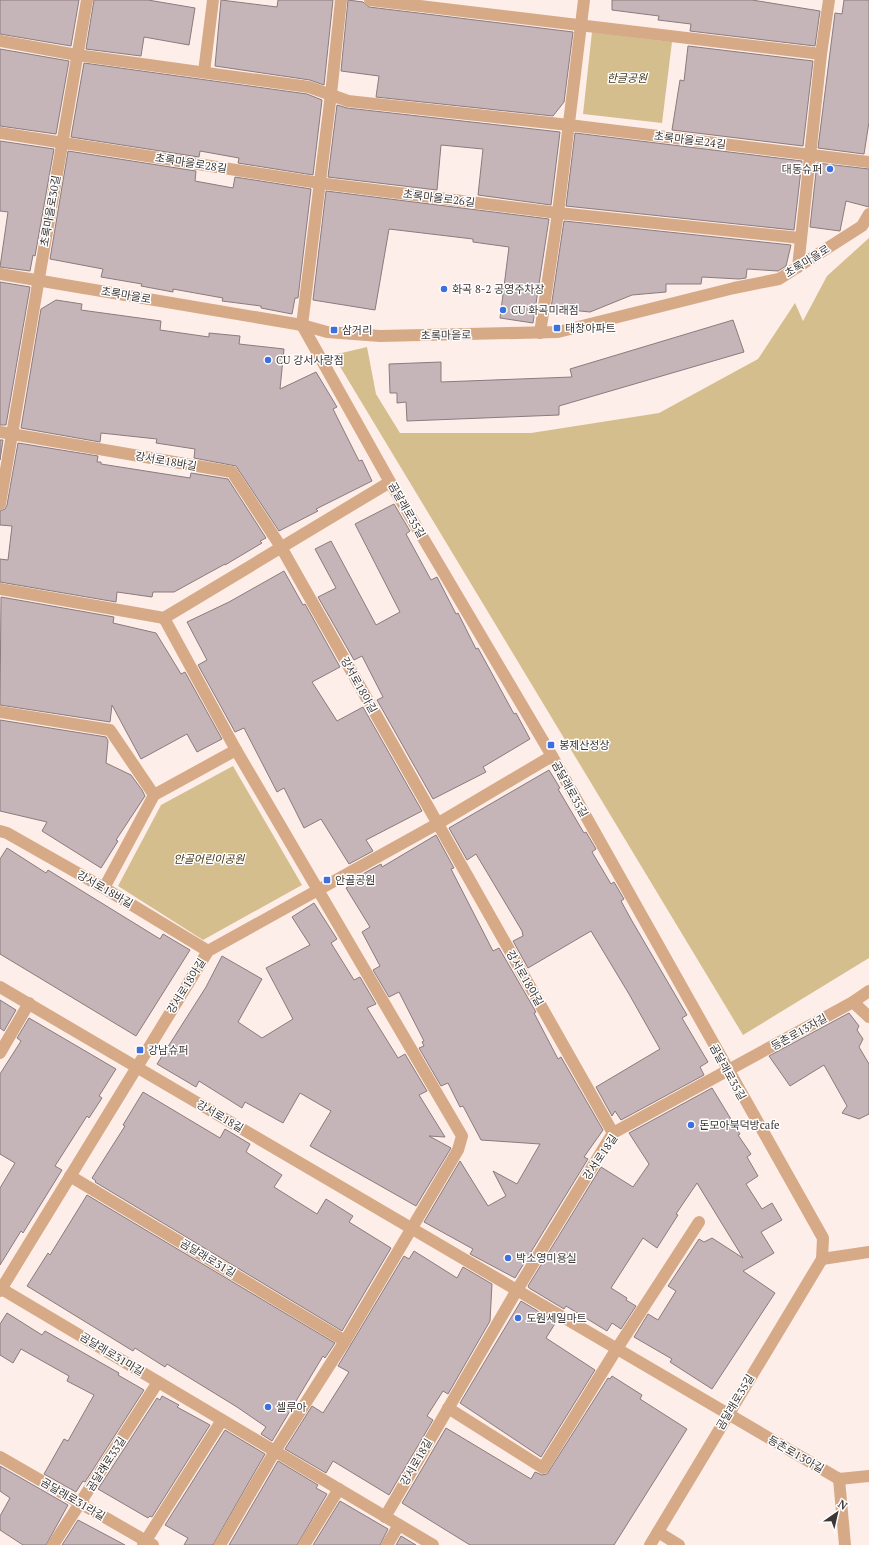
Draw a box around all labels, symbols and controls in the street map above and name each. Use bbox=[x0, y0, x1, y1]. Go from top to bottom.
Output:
park label: 한글공원 bbox=[607, 71, 648, 85]
street label: 초록마을로24길 bbox=[653, 129, 727, 151]
street label: 초록마을로28길 bbox=[154, 150, 228, 176]
place label: 대동슈퍼 bbox=[782, 162, 822, 176]
marker: 대동슈퍼 bbox=[825, 164, 835, 174]
street label: 초록마을로30길 bbox=[37, 174, 63, 248]
street label: 초록마을로26길 bbox=[402, 187, 476, 209]
street label: 초록마을로 bbox=[782, 242, 832, 280]
place label: 화곡 8-2 공영주차장 bbox=[452, 282, 545, 296]
street label: 초록마을로 bbox=[100, 284, 152, 306]
marker: 화곡 8-2 공영주차장 bbox=[439, 284, 449, 294]
place label: CU 화곡미래점 bbox=[511, 303, 579, 317]
marker: CU 화곡미래점 bbox=[498, 305, 508, 315]
place label: 태창아파트 bbox=[565, 321, 616, 335]
place label: 삼거리 bbox=[342, 323, 372, 337]
marker: 태창아파트 bbox=[552, 323, 562, 333]
marker: 삼거리 bbox=[329, 325, 339, 335]
street label: 초록마을로 bbox=[421, 328, 471, 342]
place label: CU 강서사랑점 bbox=[276, 353, 344, 367]
marker: CU 강서사랑점 bbox=[263, 355, 273, 365]
street label: 강서로18바길 bbox=[134, 449, 198, 473]
street label: 곰달래로35길 bbox=[385, 480, 429, 540]
street label: 강서로18아길 bbox=[338, 654, 380, 716]
place label: 봉제산정상 bbox=[559, 738, 610, 752]
marker: 봉제산정상 bbox=[546, 740, 556, 750]
street label: 곰달래로35길 bbox=[549, 758, 591, 820]
park label: 안골어린이공원 bbox=[174, 852, 245, 866]
street label: 강서로18바길 bbox=[75, 867, 135, 911]
place label: 안골공원 bbox=[335, 873, 375, 887]
marker: 안골공원 bbox=[322, 875, 332, 885]
street label: 강서로18아길 bbox=[503, 948, 547, 1008]
street label: 강서로18아길 bbox=[164, 956, 208, 1016]
street label: 등촌로13자길 bbox=[768, 1011, 830, 1053]
street label: 곰달래로35길 bbox=[707, 1041, 749, 1103]
place label: 강남슈퍼 bbox=[148, 1043, 188, 1057]
marker: 강남슈퍼 bbox=[135, 1045, 145, 1055]
street label: 강서로18길 bbox=[194, 1097, 246, 1135]
place label: 돈모아북덕방cafe bbox=[699, 1118, 780, 1132]
marker: 돈모아북덕방cafe bbox=[686, 1120, 696, 1130]
street label: 강서로18길 bbox=[580, 1131, 620, 1183]
street label: 곰달래로31길 bbox=[178, 1236, 238, 1280]
place label: 박소영미용실 bbox=[516, 1251, 577, 1265]
marker: 박소영미용실 bbox=[503, 1253, 513, 1263]
place label: 도원세일마트 bbox=[526, 1311, 587, 1325]
marker: 도원세일마트 bbox=[513, 1313, 523, 1323]
street label: 곰달래로31마길 bbox=[77, 1329, 147, 1379]
street label: 곰달래로35길 bbox=[713, 1372, 757, 1432]
place label: 셀루아 bbox=[276, 1400, 306, 1414]
marker: 셀루아 bbox=[263, 1402, 273, 1412]
street label: 등촌로13아길 bbox=[766, 1432, 826, 1476]
street label: 곰달래로33길 bbox=[83, 1434, 129, 1494]
street label: 강서로18길 bbox=[397, 1436, 435, 1488]
street label: 곰달래로31라길 bbox=[38, 1475, 108, 1523]
north arrow bbox=[817, 1493, 857, 1533]
text: N bbox=[835, 1497, 851, 1513]

